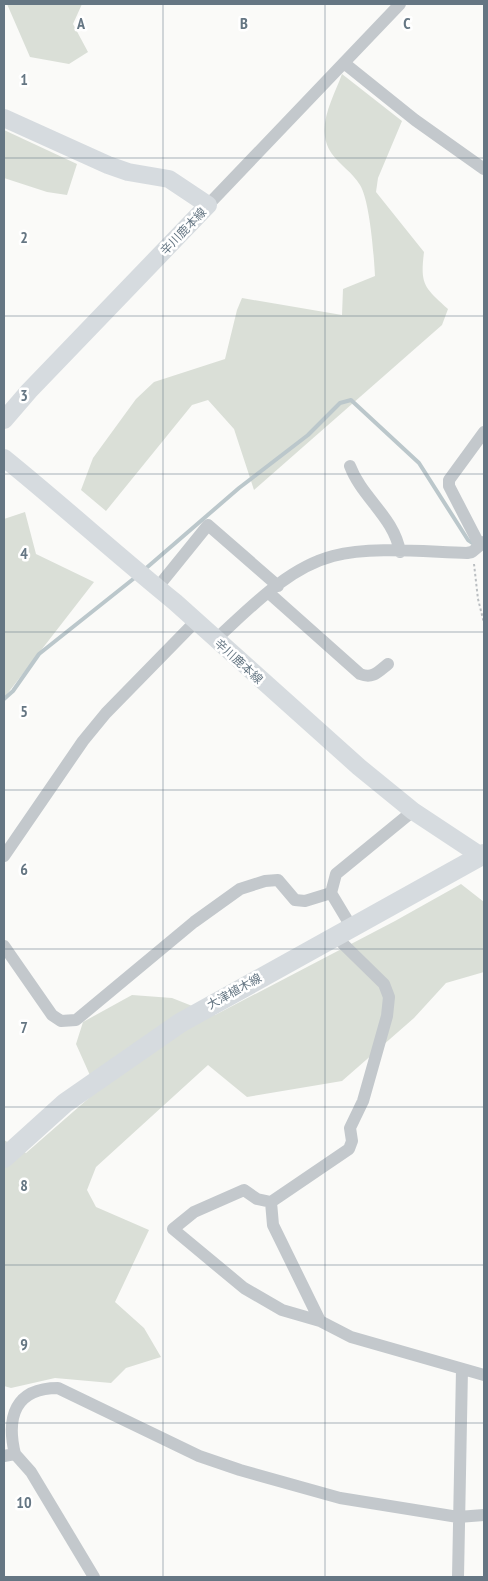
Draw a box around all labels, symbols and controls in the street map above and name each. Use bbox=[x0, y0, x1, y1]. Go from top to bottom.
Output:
text: A bbox=[76, 13, 86, 33]
text: B bbox=[240, 13, 248, 33]
text: C bbox=[403, 13, 411, 33]
text: 1 bbox=[20, 69, 28, 89]
street label: 辛川鹿本線 bbox=[157, 204, 209, 258]
text: 2 bbox=[20, 227, 28, 247]
text: 3 bbox=[20, 385, 28, 405]
text: 4 bbox=[20, 543, 28, 563]
street label: 辛川鹿本線 bbox=[212, 635, 266, 687]
text: 5 bbox=[20, 701, 28, 721]
text: 6 bbox=[20, 859, 28, 879]
street label: 大津植木線 bbox=[204, 970, 264, 1012]
text: 7 bbox=[20, 1017, 28, 1037]
text: 8 bbox=[20, 1175, 28, 1195]
text: 9 bbox=[20, 1334, 28, 1354]
text: 10 bbox=[16, 1492, 32, 1512]

